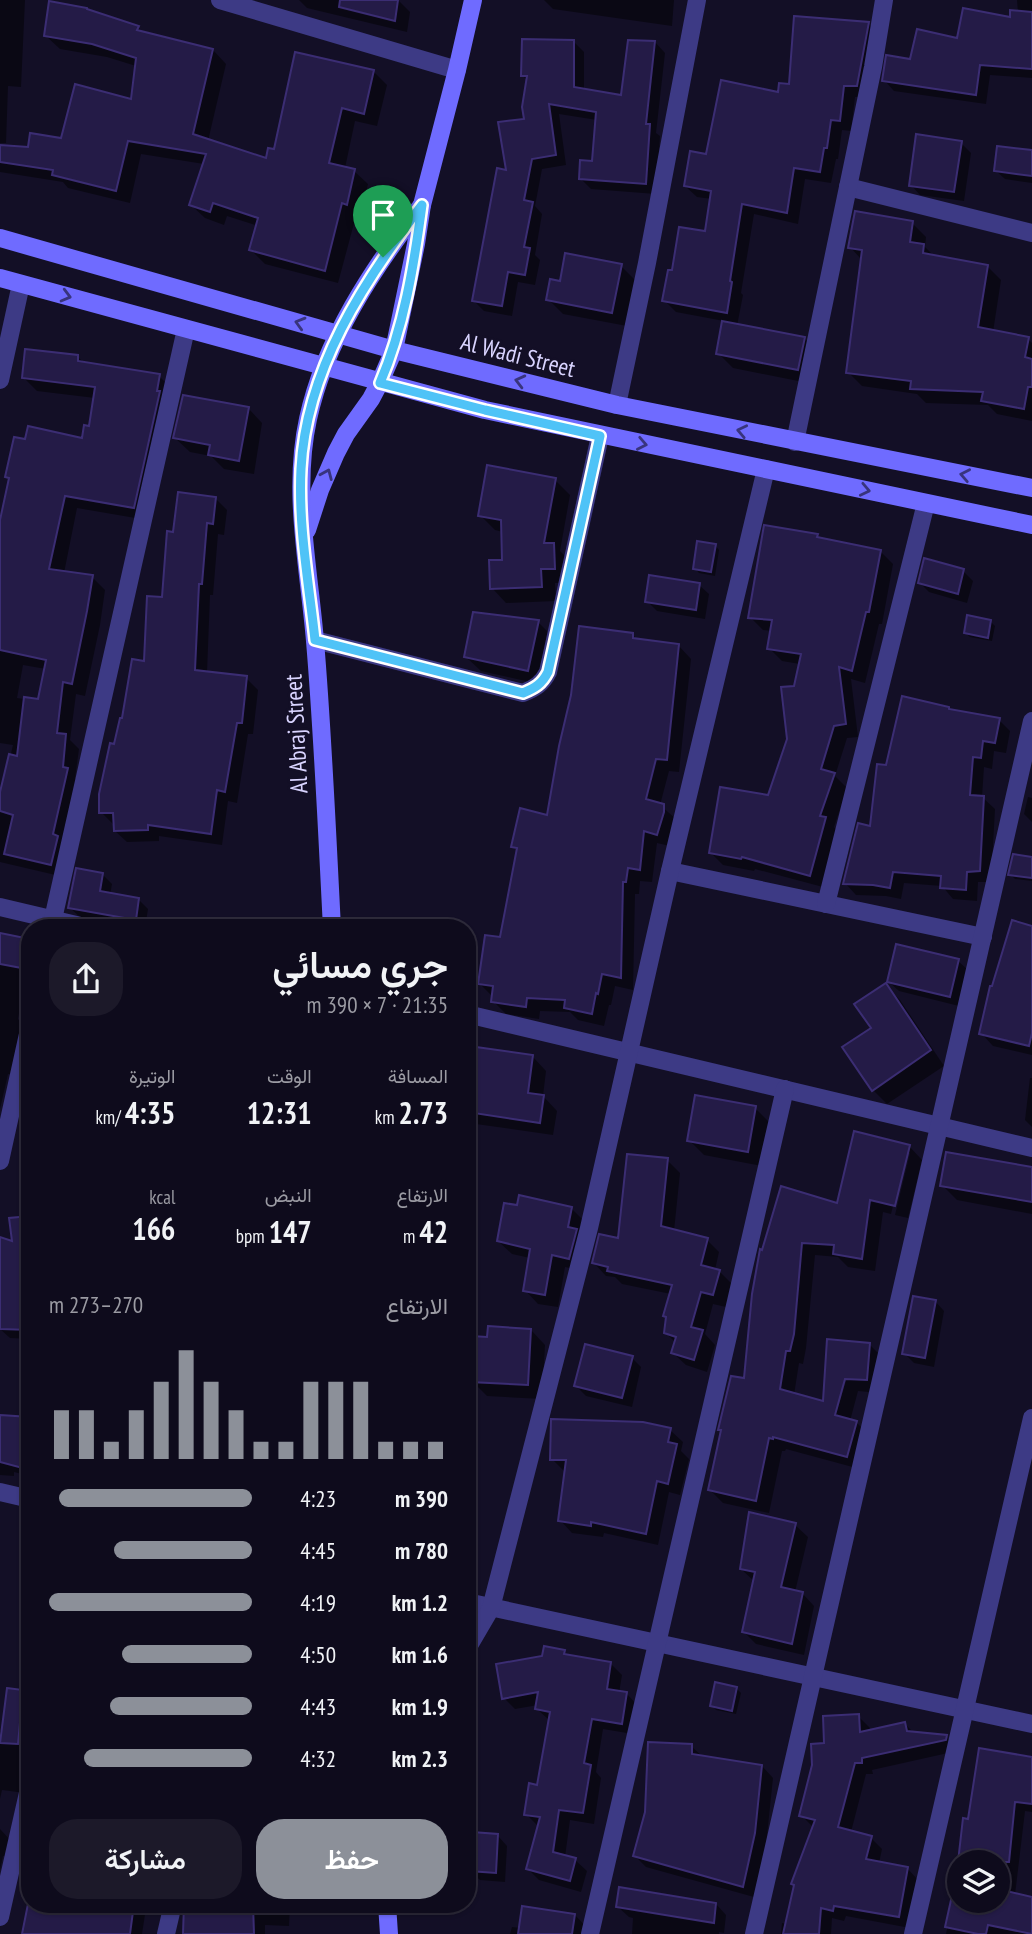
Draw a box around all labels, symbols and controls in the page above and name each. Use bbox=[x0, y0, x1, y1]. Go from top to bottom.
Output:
pin bbox=[353, 185, 413, 257]
icon: arrive bbox=[364, 196, 402, 234]
one-way arrow bbox=[60, 288, 72, 303]
one-way arrow bbox=[294, 316, 306, 331]
street label: Al Wadi Street bbox=[458, 326, 579, 384]
one-way arrow bbox=[514, 375, 526, 389]
one-way arrow bbox=[736, 424, 748, 439]
one-way arrow bbox=[636, 436, 648, 451]
one-way arrow bbox=[318, 469, 332, 481]
one-way arrow bbox=[959, 469, 971, 484]
one-way arrow bbox=[859, 482, 871, 497]
street label: Al Abraj Street bbox=[277, 673, 315, 794]
text: جري مسائي bbox=[272, 939, 448, 988]
button: share bbox=[49, 942, 123, 1016]
text: 21:35 · 7 × 390 m bbox=[307, 990, 448, 1019]
text: الوتيرة bbox=[129, 1064, 175, 1088]
text: الوقت bbox=[267, 1064, 312, 1088]
text: المسافة bbox=[388, 1064, 448, 1088]
text: 4:35 bbox=[125, 1093, 175, 1132]
text: 12:31 bbox=[247, 1093, 312, 1132]
text: 2.73 bbox=[399, 1093, 448, 1132]
text: /km bbox=[95, 1105, 125, 1129]
text: km bbox=[375, 1105, 399, 1129]
text: النبض bbox=[265, 1183, 312, 1207]
text: الارتفاع bbox=[396, 1183, 448, 1207]
text: kcal bbox=[149, 1185, 175, 1209]
text: 166 bbox=[132, 1209, 175, 1248]
text: 147 bbox=[269, 1212, 312, 1251]
text: 42 bbox=[419, 1212, 448, 1251]
text: bpm bbox=[236, 1224, 269, 1248]
text: m bbox=[403, 1224, 419, 1248]
text: 270–273 m bbox=[49, 1290, 143, 1319]
text: الارتفاع bbox=[386, 1291, 448, 1320]
text: 4:23 bbox=[300, 1484, 336, 1513]
text: 390 m bbox=[395, 1484, 448, 1513]
text: 4:45 bbox=[300, 1536, 336, 1565]
text: 780 m bbox=[395, 1536, 448, 1565]
text: 4:19 bbox=[300, 1588, 336, 1617]
text: 1.2 km bbox=[392, 1588, 448, 1617]
text: 4:50 bbox=[300, 1640, 336, 1669]
text: 1.6 km bbox=[392, 1640, 448, 1669]
text: 4:43 bbox=[300, 1692, 336, 1721]
text: 1.9 km bbox=[392, 1692, 448, 1721]
text: 4:32 bbox=[300, 1744, 336, 1773]
text: 2.3 km bbox=[392, 1744, 448, 1773]
button: مشاركة bbox=[49, 1819, 242, 1899]
button: حفظ bbox=[256, 1819, 448, 1899]
map controls bbox=[947, 1850, 1010, 1913]
button: layers bbox=[947, 1850, 1010, 1913]

